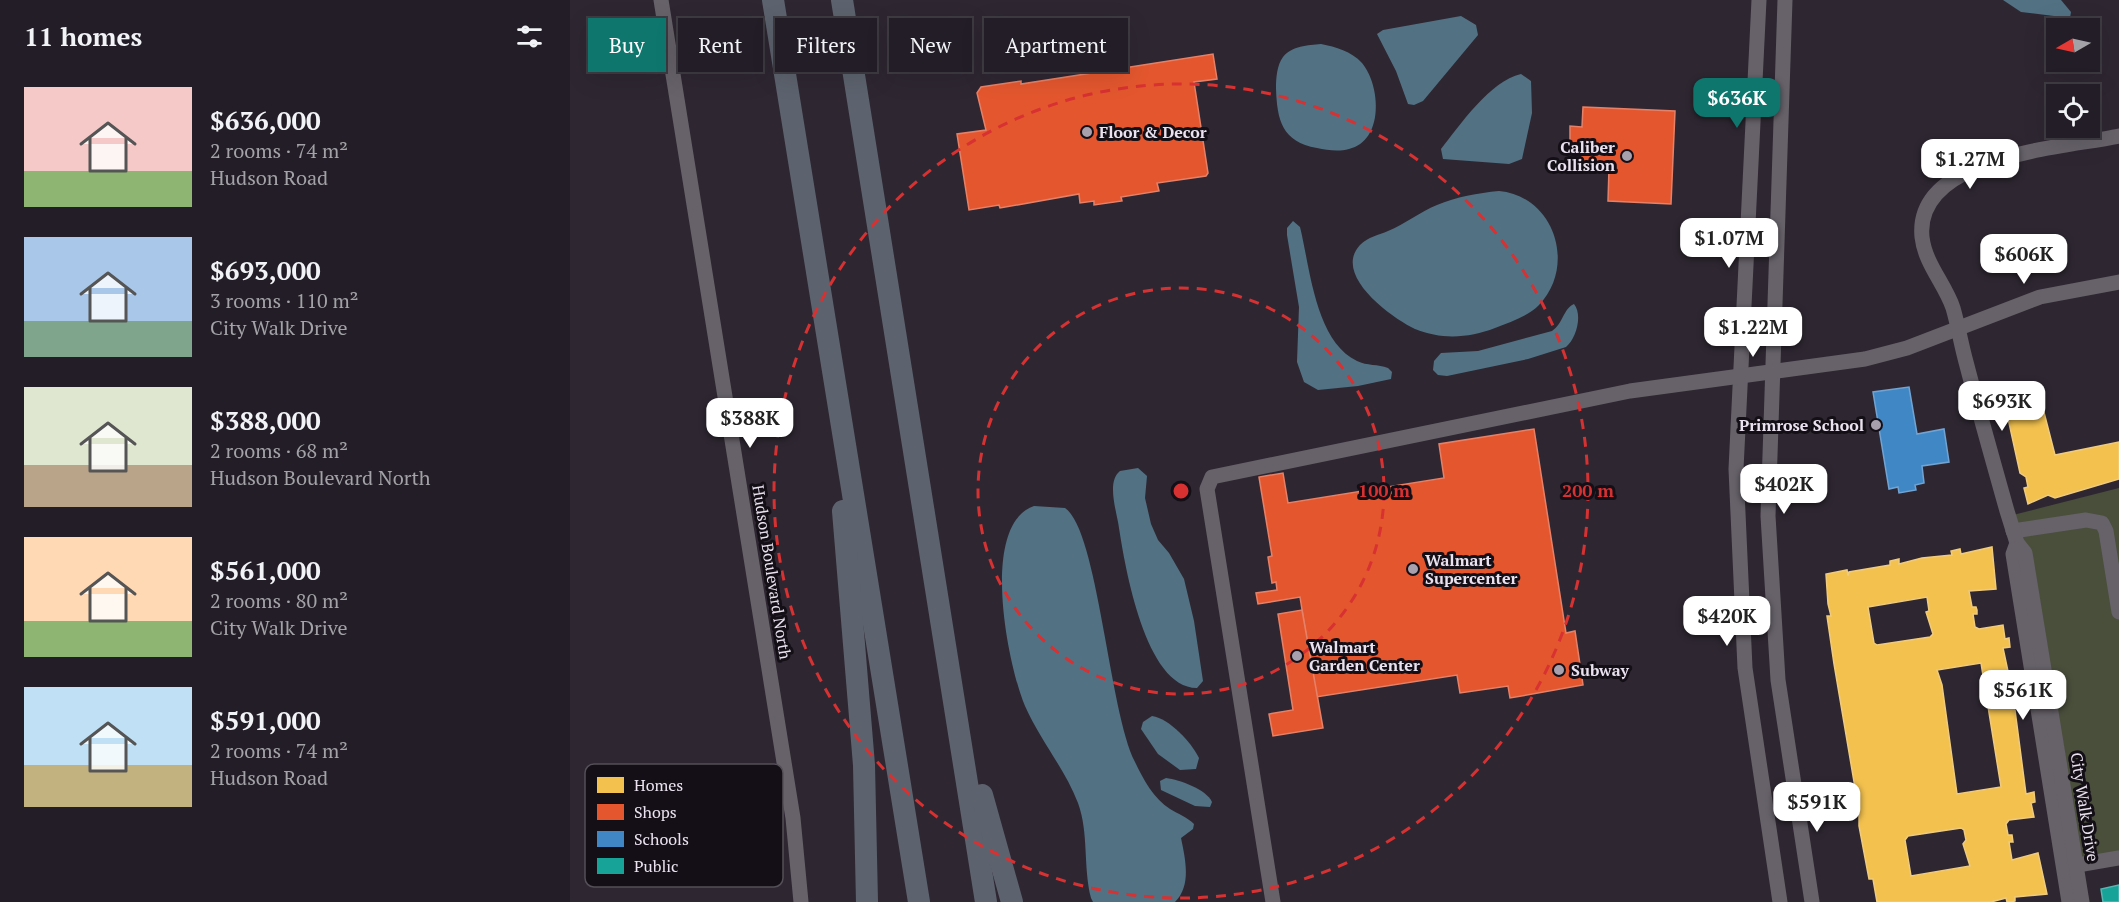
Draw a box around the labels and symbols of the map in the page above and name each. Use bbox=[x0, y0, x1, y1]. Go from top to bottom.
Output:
north arrow bbox=[2046, 18, 2100, 72]
pin: $636K bbox=[1695, 78, 1779, 129]
place label: Floor & Decor bbox=[1099, 121, 1207, 143]
marker: Floor & Decor bbox=[1080, 125, 1094, 139]
place label: Caliber Collision bbox=[1547, 136, 1616, 176]
pin: $1.27M bbox=[1921, 139, 2019, 190]
marker: Caliber Collision bbox=[1620, 149, 1634, 163]
pin: $1.07M bbox=[1680, 218, 1778, 269]
pin: $606K bbox=[1982, 234, 2066, 285]
pin: $1.22M bbox=[1704, 307, 1802, 358]
pin: $693K bbox=[1960, 381, 2044, 432]
pin: $388K bbox=[708, 398, 792, 449]
place label: Primrose School bbox=[1739, 414, 1864, 436]
marker: Primrose School bbox=[1869, 418, 1883, 432]
pin: $402K bbox=[1742, 464, 1826, 515]
text: 100 m bbox=[1358, 478, 1410, 502]
text: 200 m bbox=[1562, 478, 1614, 502]
centre of rings bbox=[1171, 481, 1191, 501]
street label: Hudson Boulevard North bbox=[747, 483, 797, 661]
place label: Walmart Supercenter bbox=[1425, 549, 1517, 589]
marker: Walmart Supercenter bbox=[1406, 562, 1420, 576]
pin: $420K bbox=[1685, 596, 1769, 647]
place label: Walmart Garden Center bbox=[1309, 636, 1420, 676]
marker: Walmart Garden Center bbox=[1290, 649, 1304, 663]
place label: Subway bbox=[1571, 659, 1630, 681]
marker: Subway bbox=[1552, 663, 1566, 677]
pin: $561K bbox=[1981, 670, 2065, 721]
street label: City Walk Drive bbox=[2066, 751, 2104, 863]
legend bbox=[585, 764, 783, 887]
text: Homes bbox=[634, 774, 683, 796]
pin: $591K bbox=[1775, 782, 1859, 833]
text: Shops bbox=[634, 801, 677, 823]
text: Schools bbox=[634, 828, 689, 850]
text: Public bbox=[634, 855, 679, 877]

